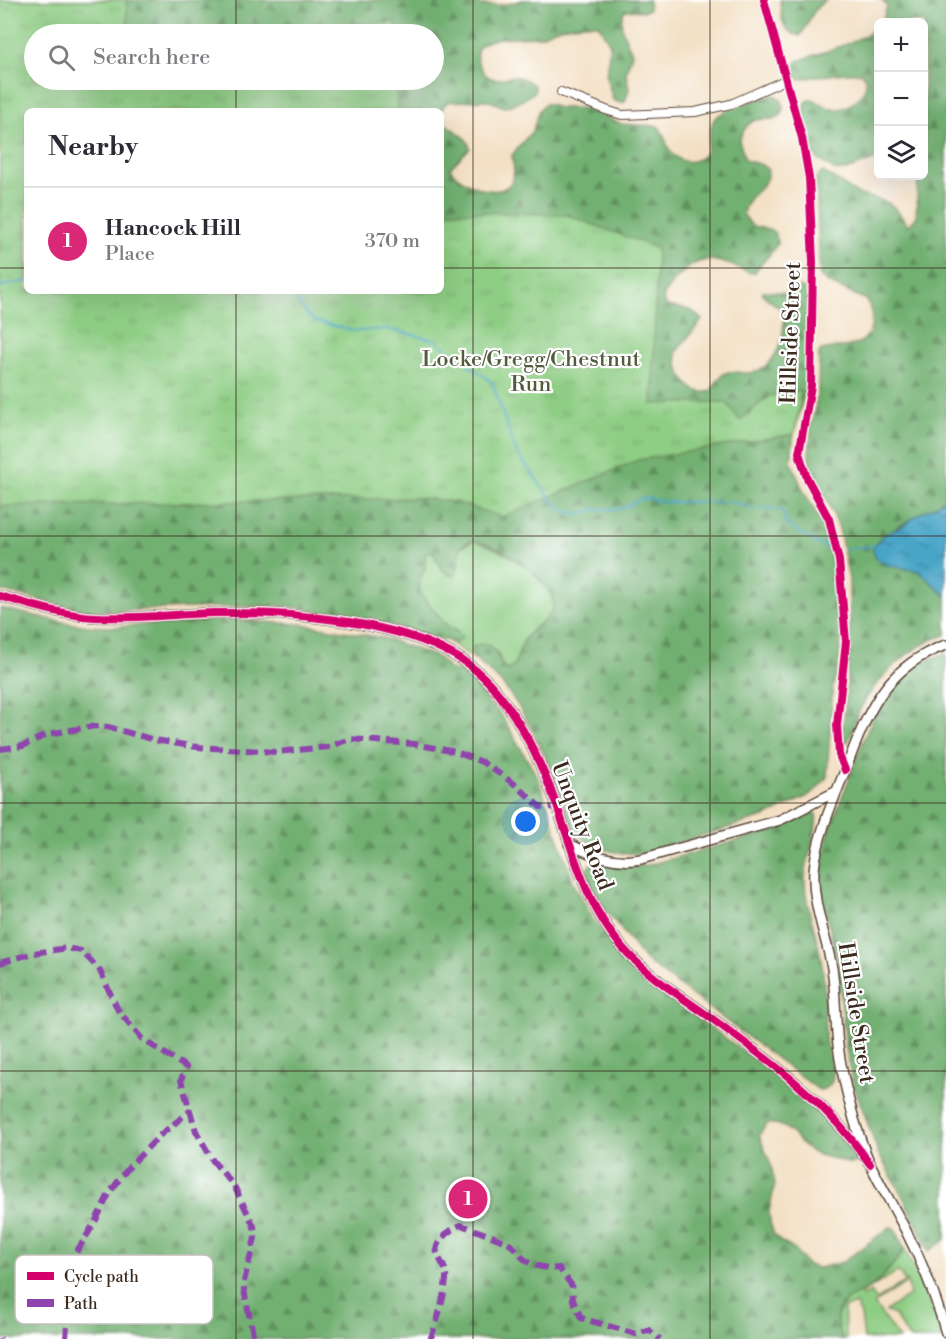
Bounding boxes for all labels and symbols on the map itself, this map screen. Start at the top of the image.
street label: Hillside Street [775,261,807,405]
park label: Locke/Gregg/Chestnut Run [422,346,641,398]
street label: Unquity Road [545,758,619,895]
your location [511,807,540,836]
street label: Hillside Street [832,940,881,1086]
pin: 1 [448,1176,488,1222]
legend [15,1255,213,1324]
text: Cycle path [64,1267,139,1287]
text: Path [64,1294,98,1314]

